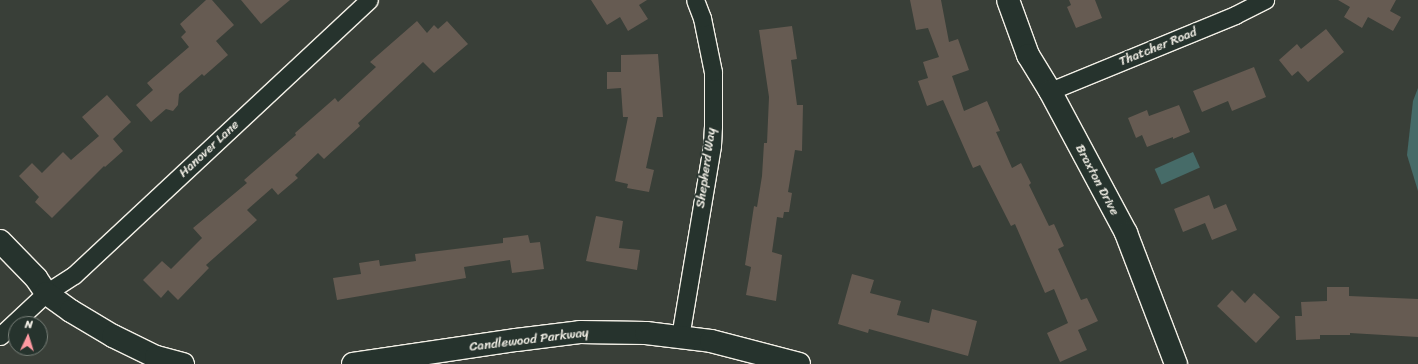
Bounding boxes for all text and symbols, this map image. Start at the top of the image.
street label: Thatcher Road [1117,24,1199,70]
street label: Hanover Lane [176,117,242,181]
street label: Shepherd Way [693,127,719,209]
street label: Braxton Drive [1072,142,1122,218]
text: N [24,315,33,334]
north arrow [8,316,48,356]
street label: Candlewood Parkway [468,325,590,355]

